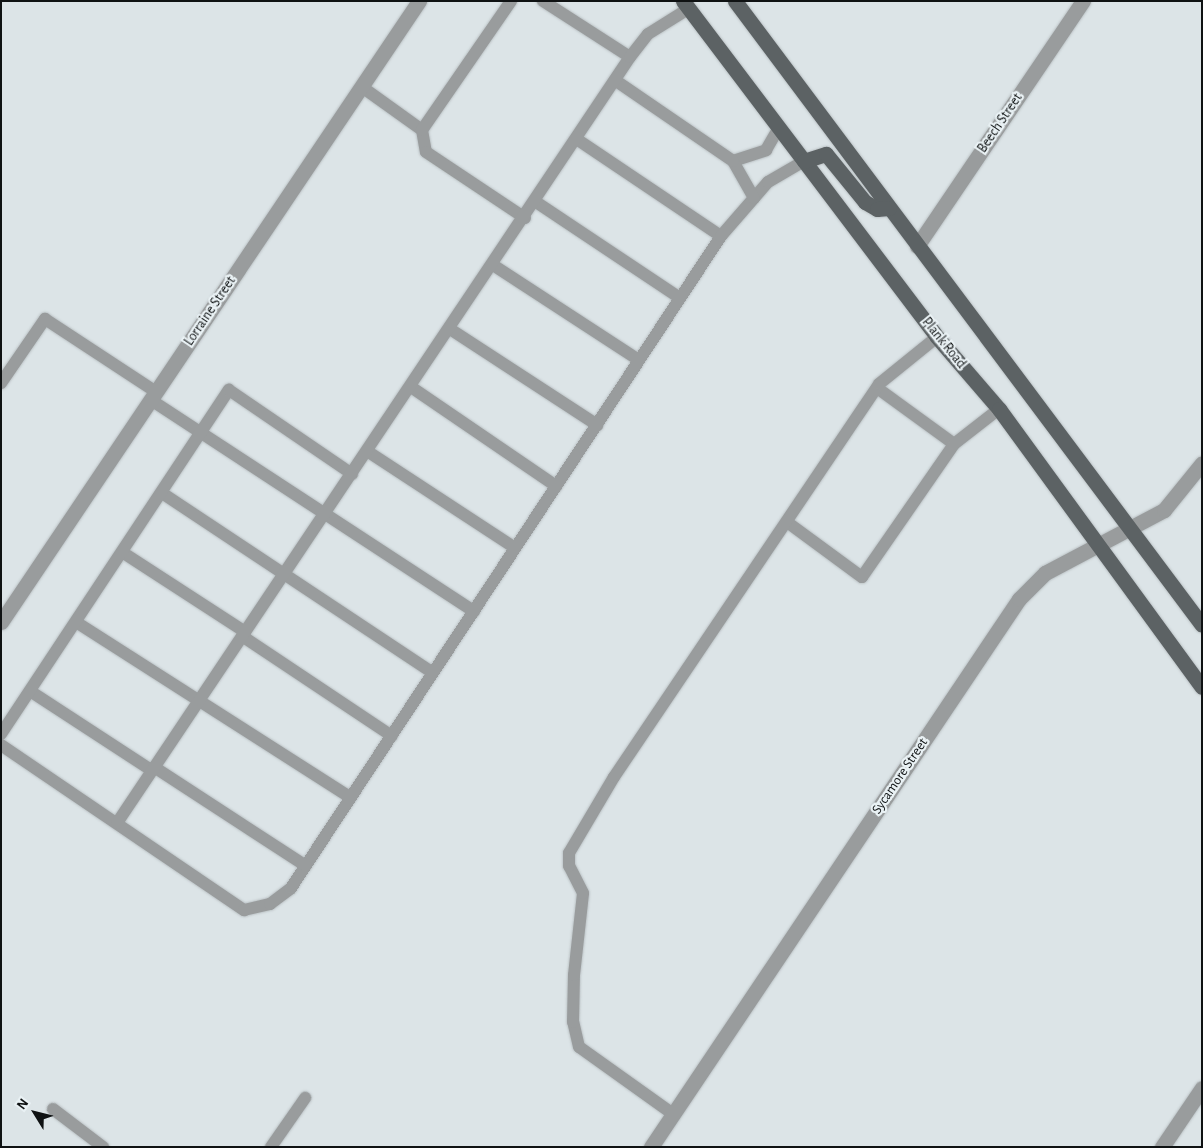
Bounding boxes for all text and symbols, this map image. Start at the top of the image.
street label: Beech Street [974,90,1026,156]
street label: Lorraine Street [181,273,239,349]
street label: Plank Road [918,314,970,372]
street label: Sycamore Street [868,735,932,817]
north arrow [10,1088,60,1138]
text: N [14,1096,31,1112]

